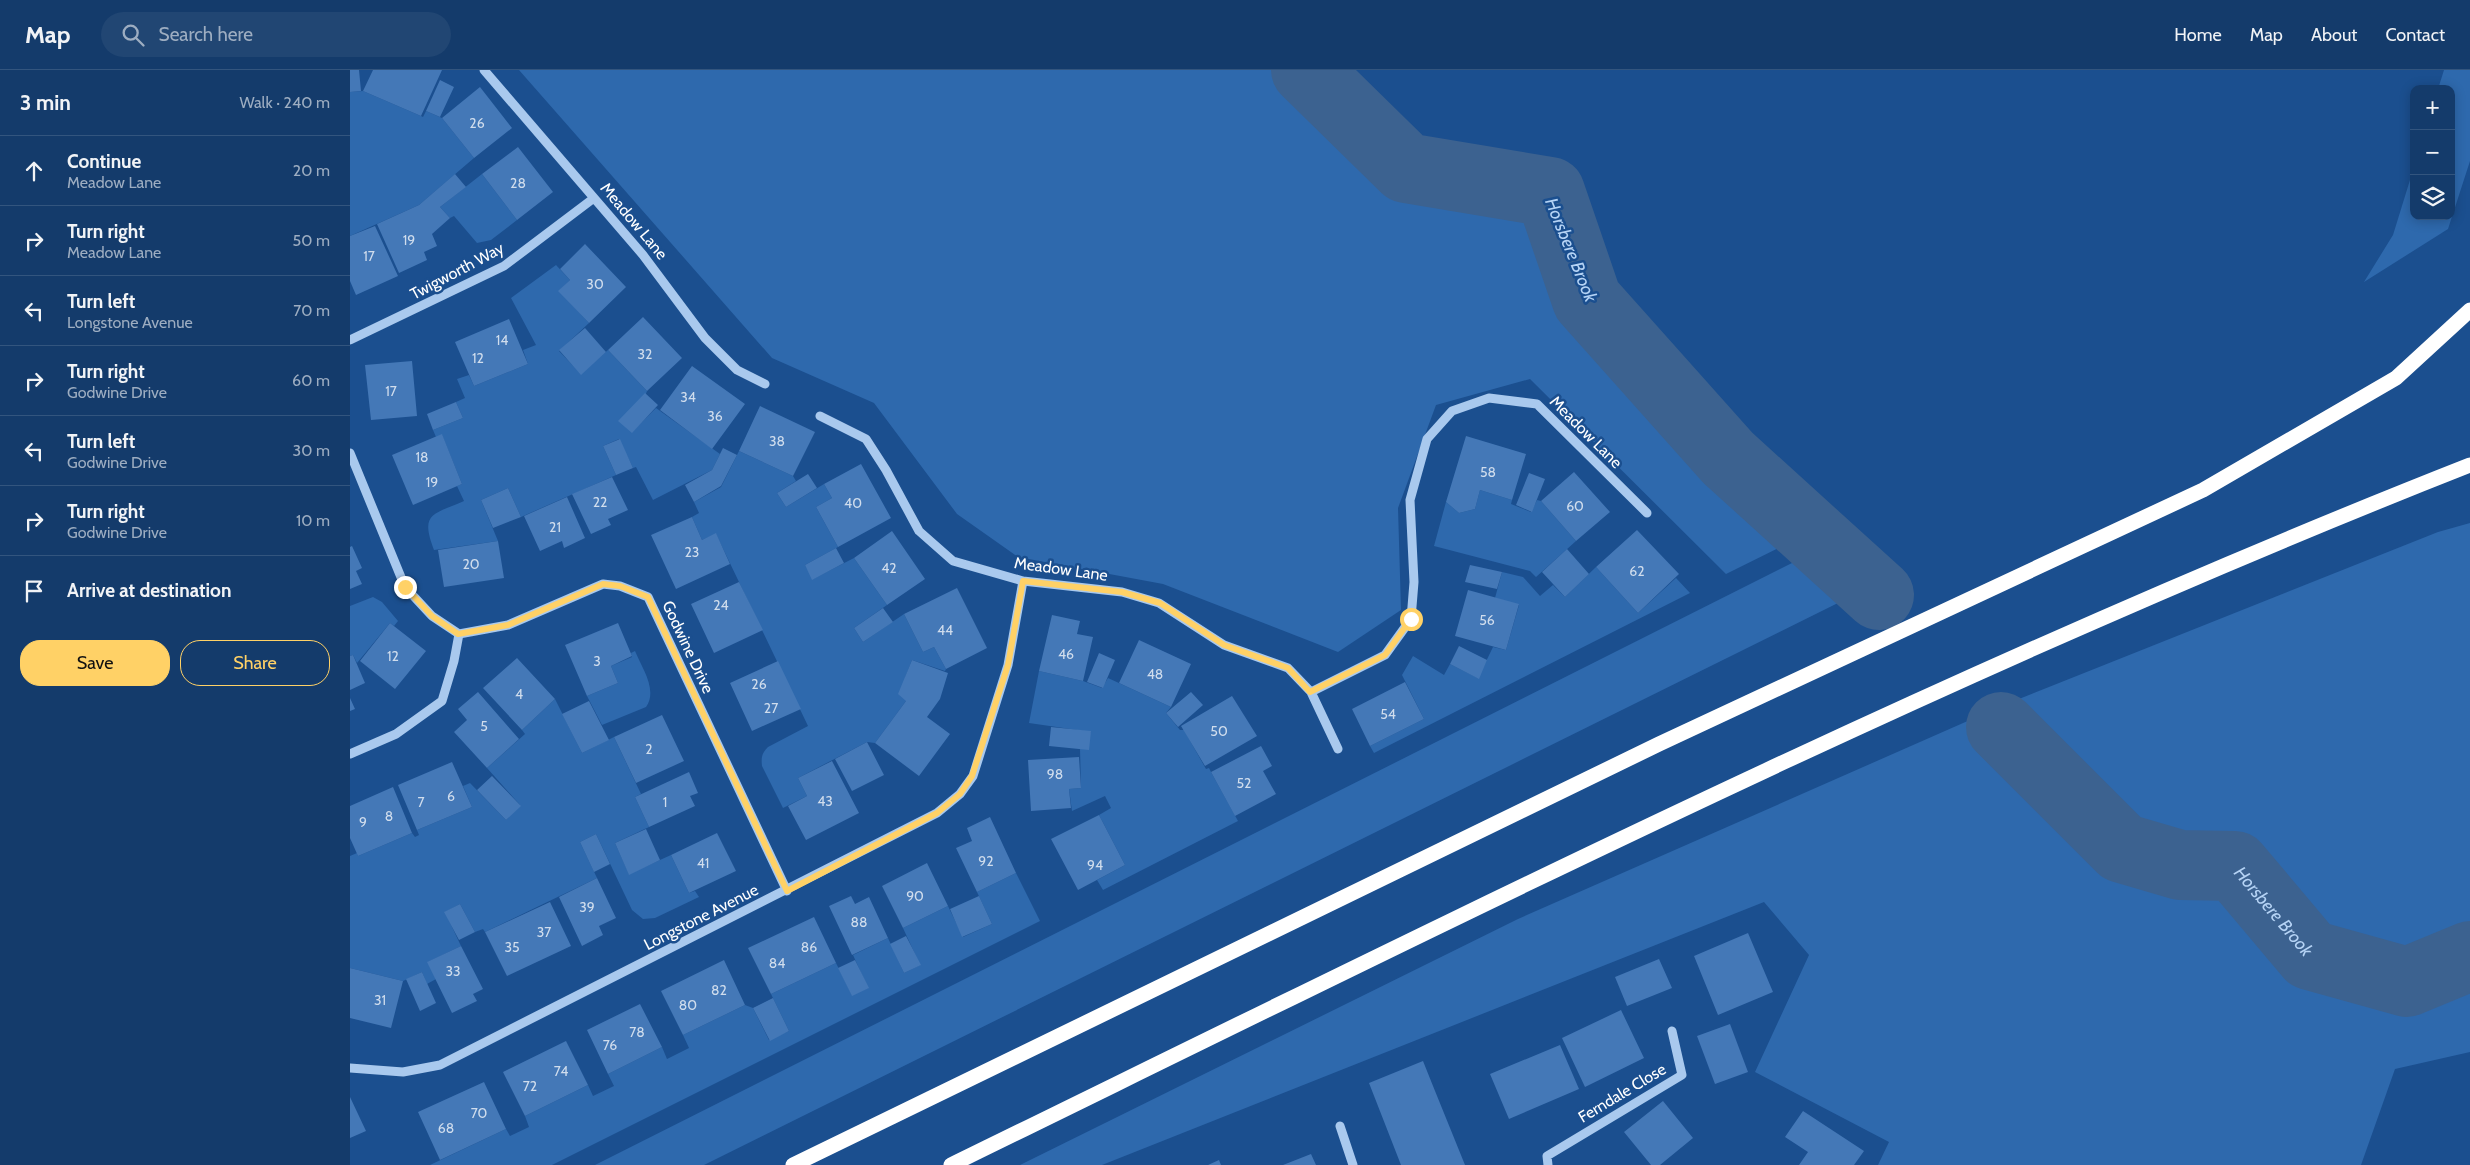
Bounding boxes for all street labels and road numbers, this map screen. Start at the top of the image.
street label: Meadow Lane [596,179,672,263]
street label: Twigworth Way [407,238,507,304]
street label: Meadow Lane [1546,392,1626,472]
street label: Meadow Lane [1013,553,1109,585]
street label: Godwine Drive [658,598,718,696]
street label: Longstone Avenue [641,880,761,954]
street label: Ferndale Close [1575,1059,1669,1127]

